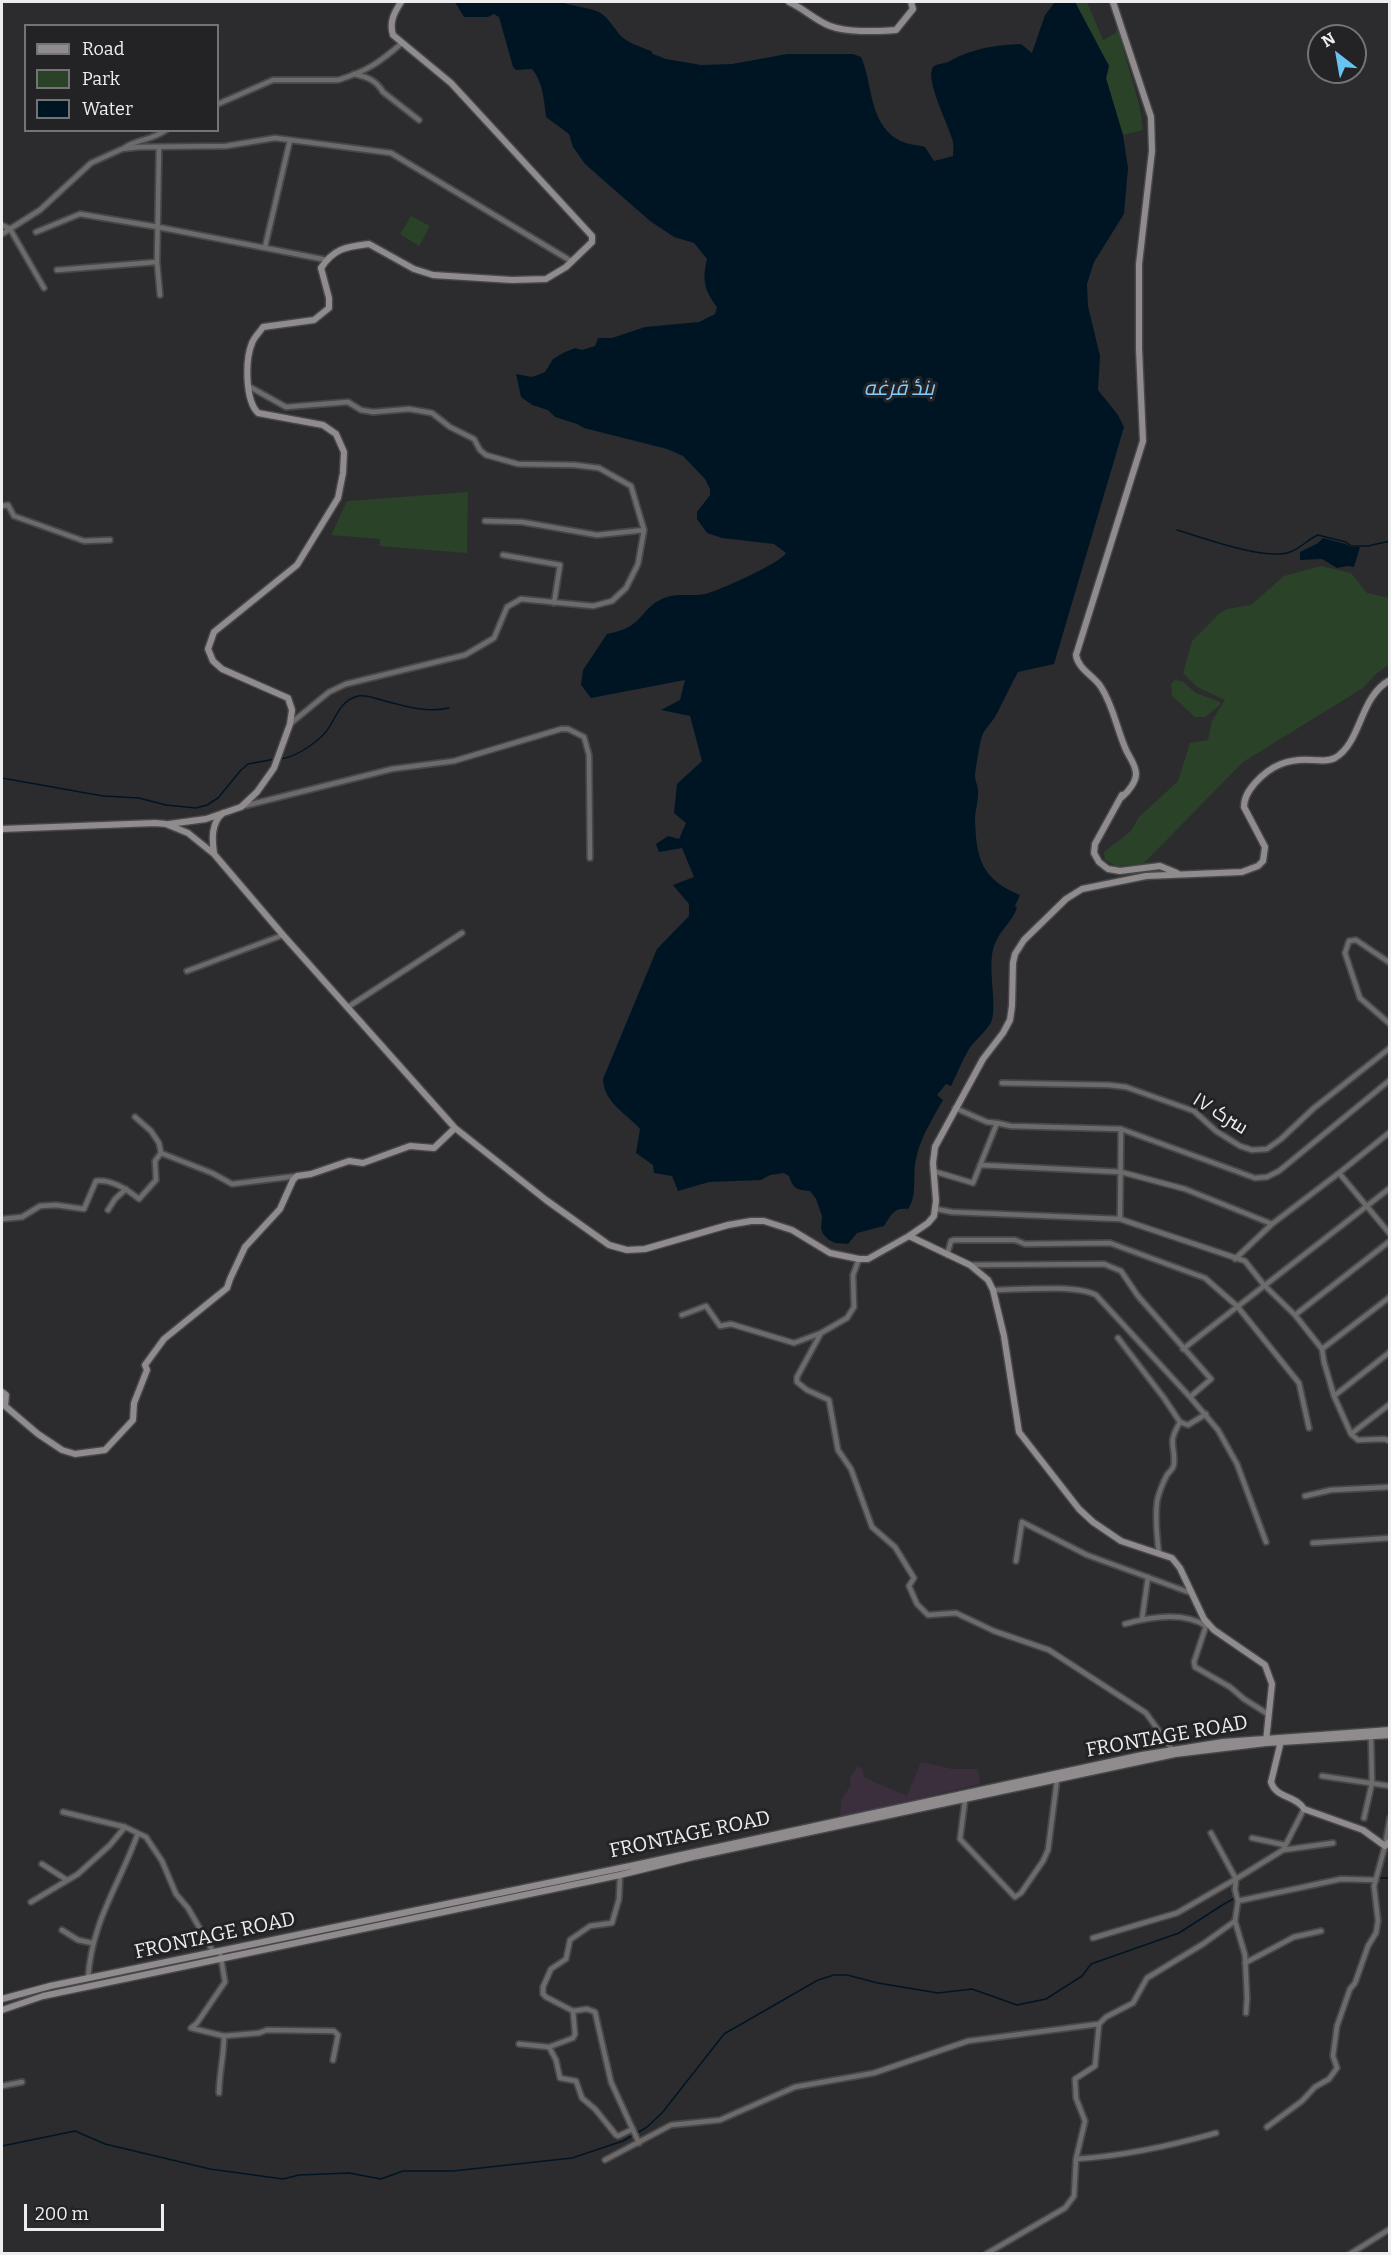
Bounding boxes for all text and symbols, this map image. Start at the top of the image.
legend [24,24,219,132]
north arrow [1307,24,1367,84]
text: N [1318,29,1339,51]
text: Road [82,38,124,60]
text: Park [82,68,120,90]
text: Water [82,98,133,120]
water label: بندٔ قرغه [864,376,934,402]
street label: سرک ۱۷ [1188,1088,1252,1140]
street label: FRONTAGE ROAD [1084,1711,1250,1763]
street label: FRONTAGE ROAD [607,1806,773,1864]
street label: FRONTAGE ROAD [132,1907,298,1965]
scale bar [27,2192,166,2230]
text: 200 m [35,2203,89,2225]

